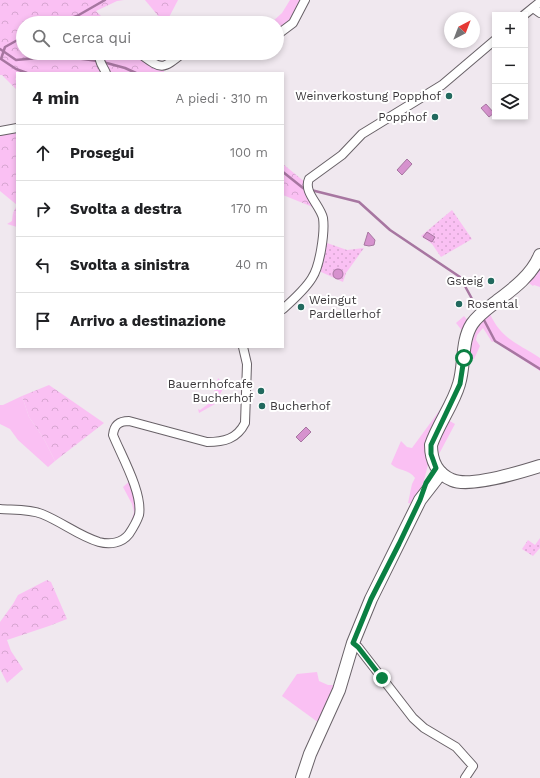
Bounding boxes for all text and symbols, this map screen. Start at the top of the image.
north arrow [444,12,480,48]
map controls [492,12,528,120]
button: + [492,12,528,48]
search box [16,16,284,60]
icon: search [30,27,52,49]
text: Cerca qui [62,29,131,47]
button: − [492,48,528,84]
button: layers [492,84,528,120]
text: 4 min [32,88,79,108]
place label: Weinverkostung Popphof [295,89,441,103]
text: A piedi · 310 m [175,91,268,106]
marker: Weinverkostung Popphof [444,91,454,101]
place label: Popphof [378,110,427,124]
marker: Popphof [430,112,440,122]
icon: ahead [32,142,54,164]
text: Prosegui [70,144,134,162]
text: 100 m [230,145,268,160]
icon: right [32,198,54,220]
text: Svolta a destra [70,200,182,218]
text: 170 m [231,201,268,216]
icon: left [32,254,54,276]
text: Svolta a sinistra [70,256,190,274]
text: 40 m [235,257,268,272]
place label: Gsteig [446,274,484,288]
marker: Gsteig [486,276,496,286]
place label: Weingut Pardellerhof [309,293,381,321]
place label: Rosental [467,297,518,311]
marker: Rosental [454,299,464,309]
marker: Weingut Pardellerhof [296,302,306,312]
icon: arrive [32,310,54,332]
text: Arrivo a destinazione [70,312,226,330]
route start [455,349,473,367]
place label: Bauernhofcafe Bucherhof [168,377,253,405]
marker: Bauernhofcafe Bucherhof [256,386,266,396]
place label: Bucherhof [270,399,331,413]
marker: Bucherhof [257,401,267,411]
route end [373,669,391,687]

